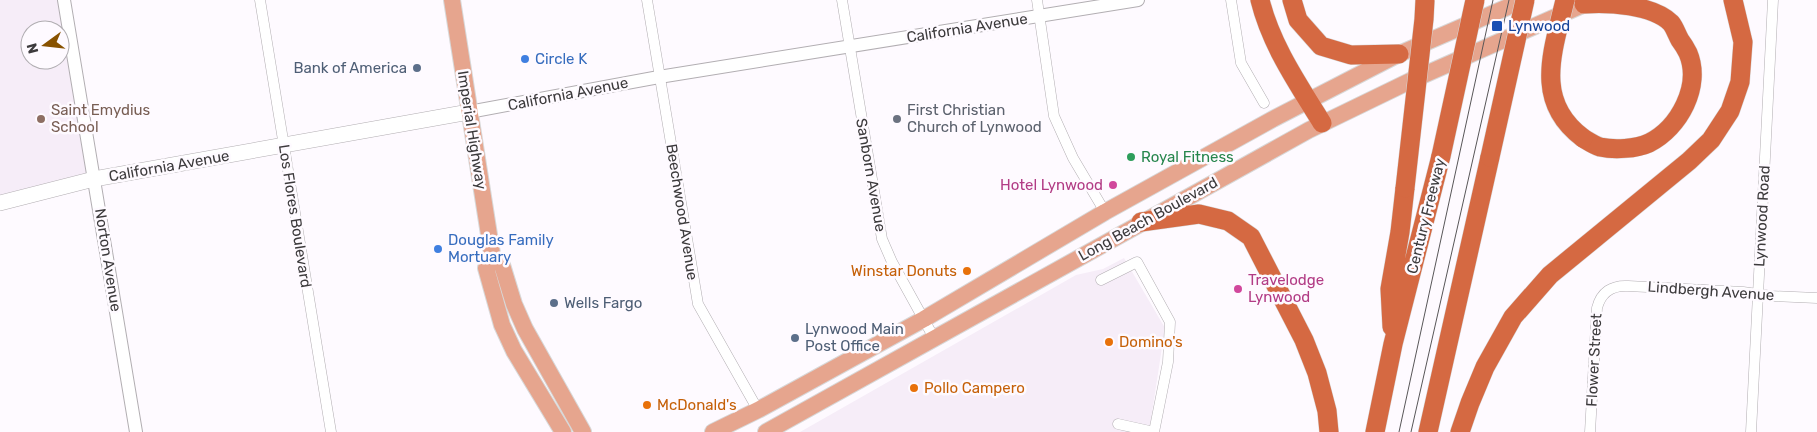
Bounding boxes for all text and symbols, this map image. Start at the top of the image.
street label: California Avenue [905,10,1029,46]
place label: Lynwood [1508,17,1570,35]
marker: Lynwood [1490,19,1504,33]
north arrow [20,20,70,70]
text: N [23,41,42,55]
place label: Circle K [535,50,587,68]
marker: Circle K [519,53,531,65]
place label: Bank of America [293,59,407,77]
marker: Bank of America [411,62,423,74]
street label: Imperial Highway [454,69,490,191]
street label: California Avenue [506,73,630,115]
place label: Saint Emydius School [51,101,151,136]
place label: First Christian Church of Lynwood [907,101,1042,136]
marker: Saint Emydius School [35,113,47,125]
marker: First Christian Church of Lynwood [891,113,903,125]
street label: Sanborn Avenue [852,117,890,233]
street label: Beechwood Avenue [662,142,702,282]
street label: Los Flores Boulevard [275,143,315,289]
street label: California Avenue [107,147,231,185]
place label: Royal Fitness [1141,148,1234,166]
marker: Royal Fitness [1125,151,1137,163]
street label: Century Freeway [1403,156,1449,276]
street label: Lynwood Road [1750,165,1774,267]
street label: Long Beach Boulevard [1075,173,1221,265]
place label: Hotel Lynwood [1000,176,1103,194]
marker: Hotel Lynwood [1107,179,1119,191]
street label: Norton Avenue [91,207,125,313]
place label: Douglas Family Mortuary [448,231,554,266]
marker: Douglas Family Mortuary [432,243,444,255]
place label: Winstar Donuts [851,262,957,280]
marker: Winstar Donuts [961,265,973,277]
place label: Travelodge Lynwood [1248,271,1324,306]
street label: Lindbergh Avenue [1647,278,1775,304]
marker: Travelodge Lynwood [1232,283,1244,295]
place label: Wells Fargo [564,294,642,312]
marker: Wells Fargo [548,297,560,309]
street label: Flower Street [1583,313,1605,407]
place label: Lynwood Main Post Office [805,320,904,355]
marker: Lynwood Main Post Office [789,332,801,344]
place label: Domino's [1119,333,1183,351]
marker: Domino's [1103,336,1115,348]
place label: Pollo Campero [924,379,1025,397]
marker: Pollo Campero [908,382,920,394]
place label: McDonald's [657,396,737,414]
marker: McDonald's [641,399,653,411]

